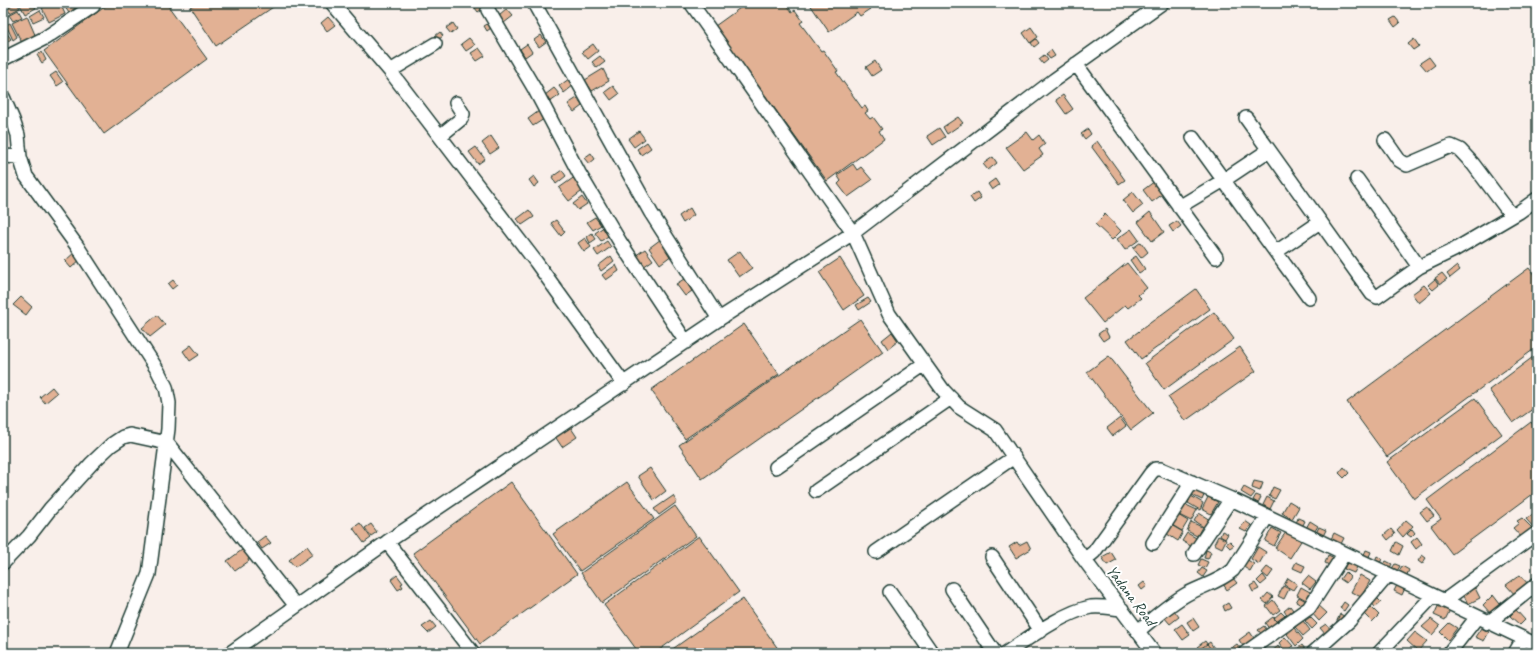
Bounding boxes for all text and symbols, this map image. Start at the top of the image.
street label: Yadana Road [1102,561,1162,632]

